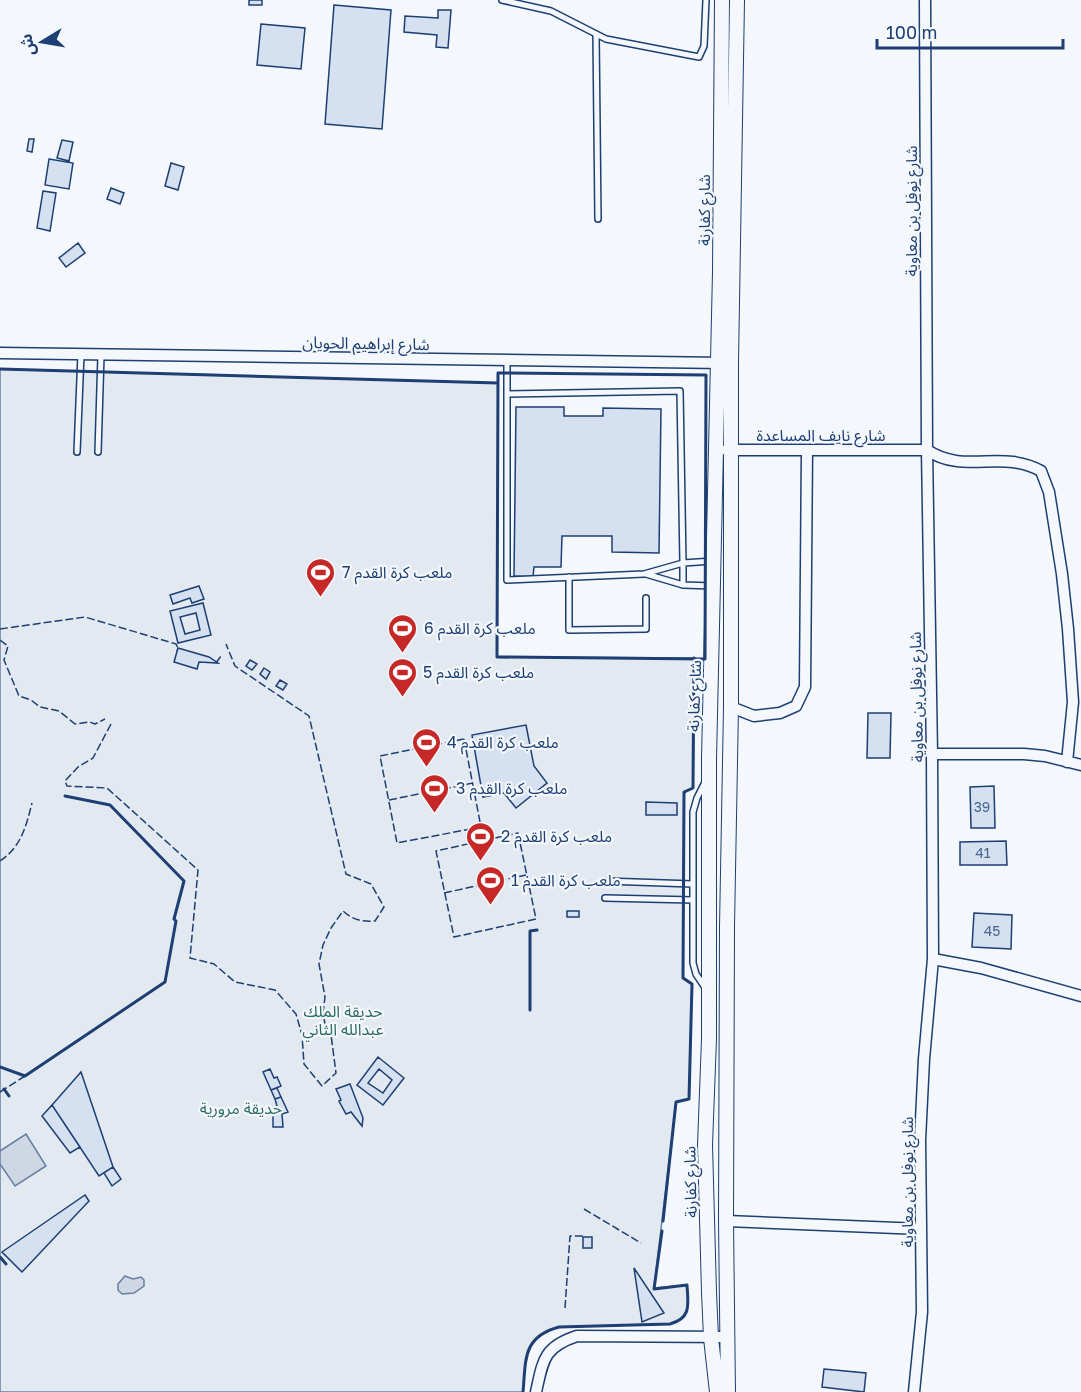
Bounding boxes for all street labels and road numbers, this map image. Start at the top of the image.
street label: شارع نوفل بن معاوية [901,146,924,276]
street label: شارع كفارنة [694,174,717,246]
street label: شارع إبراهيم الحويان [302,332,430,357]
street label: شارع نايف المساعدة [756,425,886,448]
street label: شارع نوفل بن معاوية [905,631,930,763]
street label: شارع كفارنة [683,660,708,732]
street label: شارع نوفل بن معاوية [897,1117,920,1247]
street label: شارع كفارنة [679,1146,704,1218]

